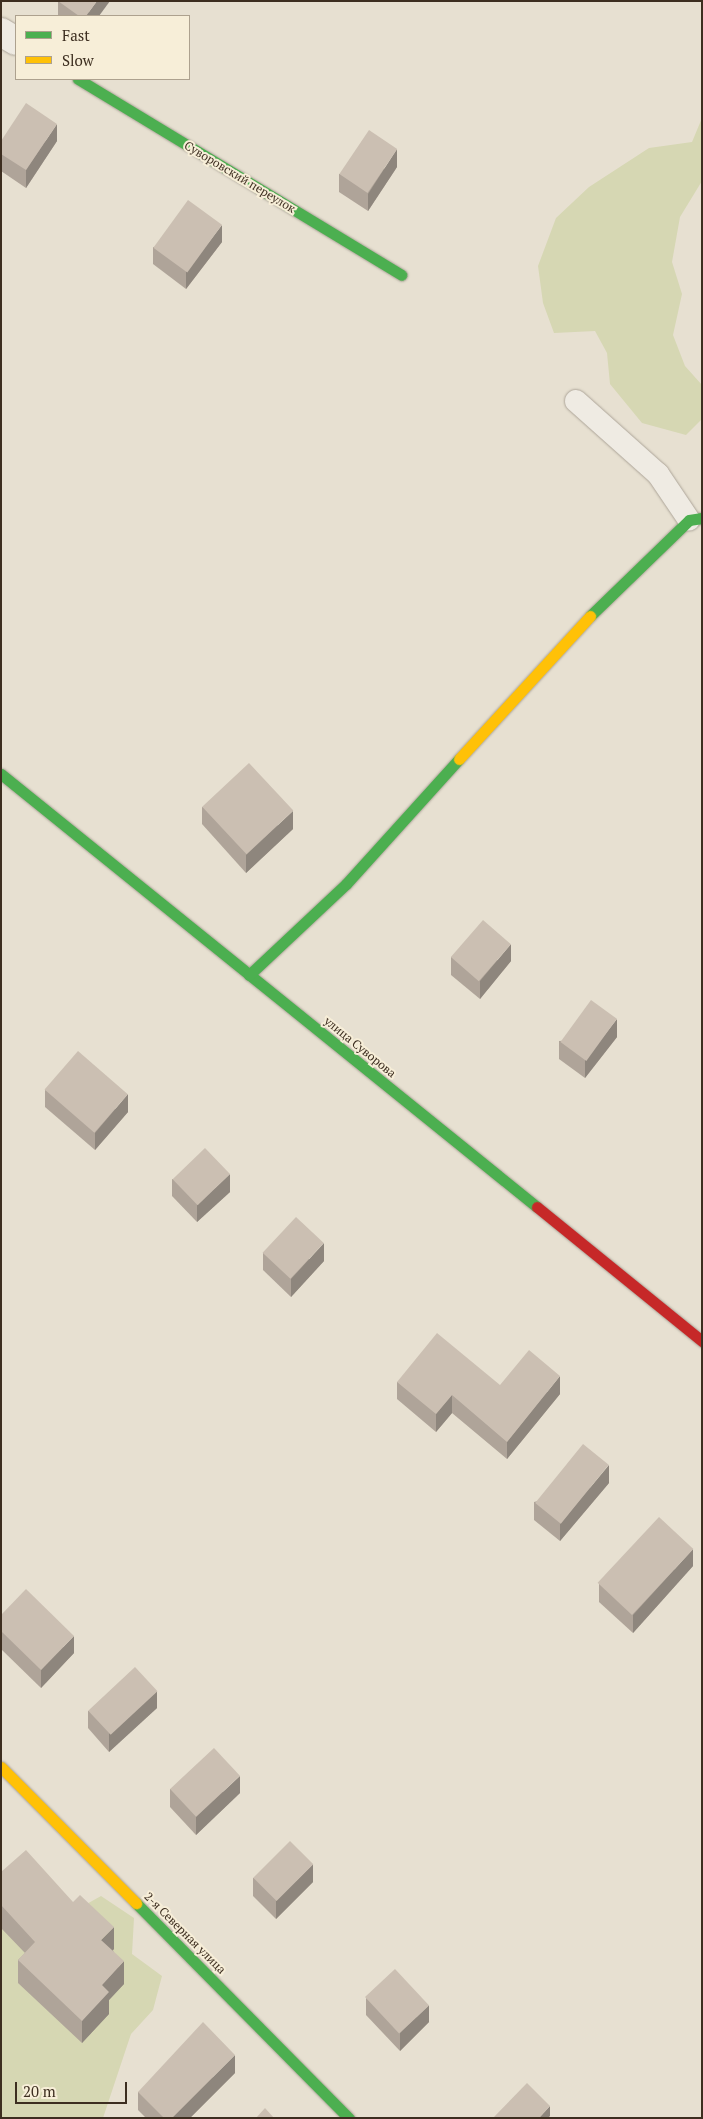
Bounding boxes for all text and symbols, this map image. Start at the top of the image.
legend [15,15,190,80]
text: Fast [62,25,90,45]
text: Slow [62,50,94,70]
street label: Суворовский переулок [182,138,298,216]
street label: улица Суворова [321,1014,399,1080]
street label: 2-я Северная улица [141,1889,229,1977]
scale bar [18,2072,130,2104]
text: 20 m [23,2081,56,2101]

